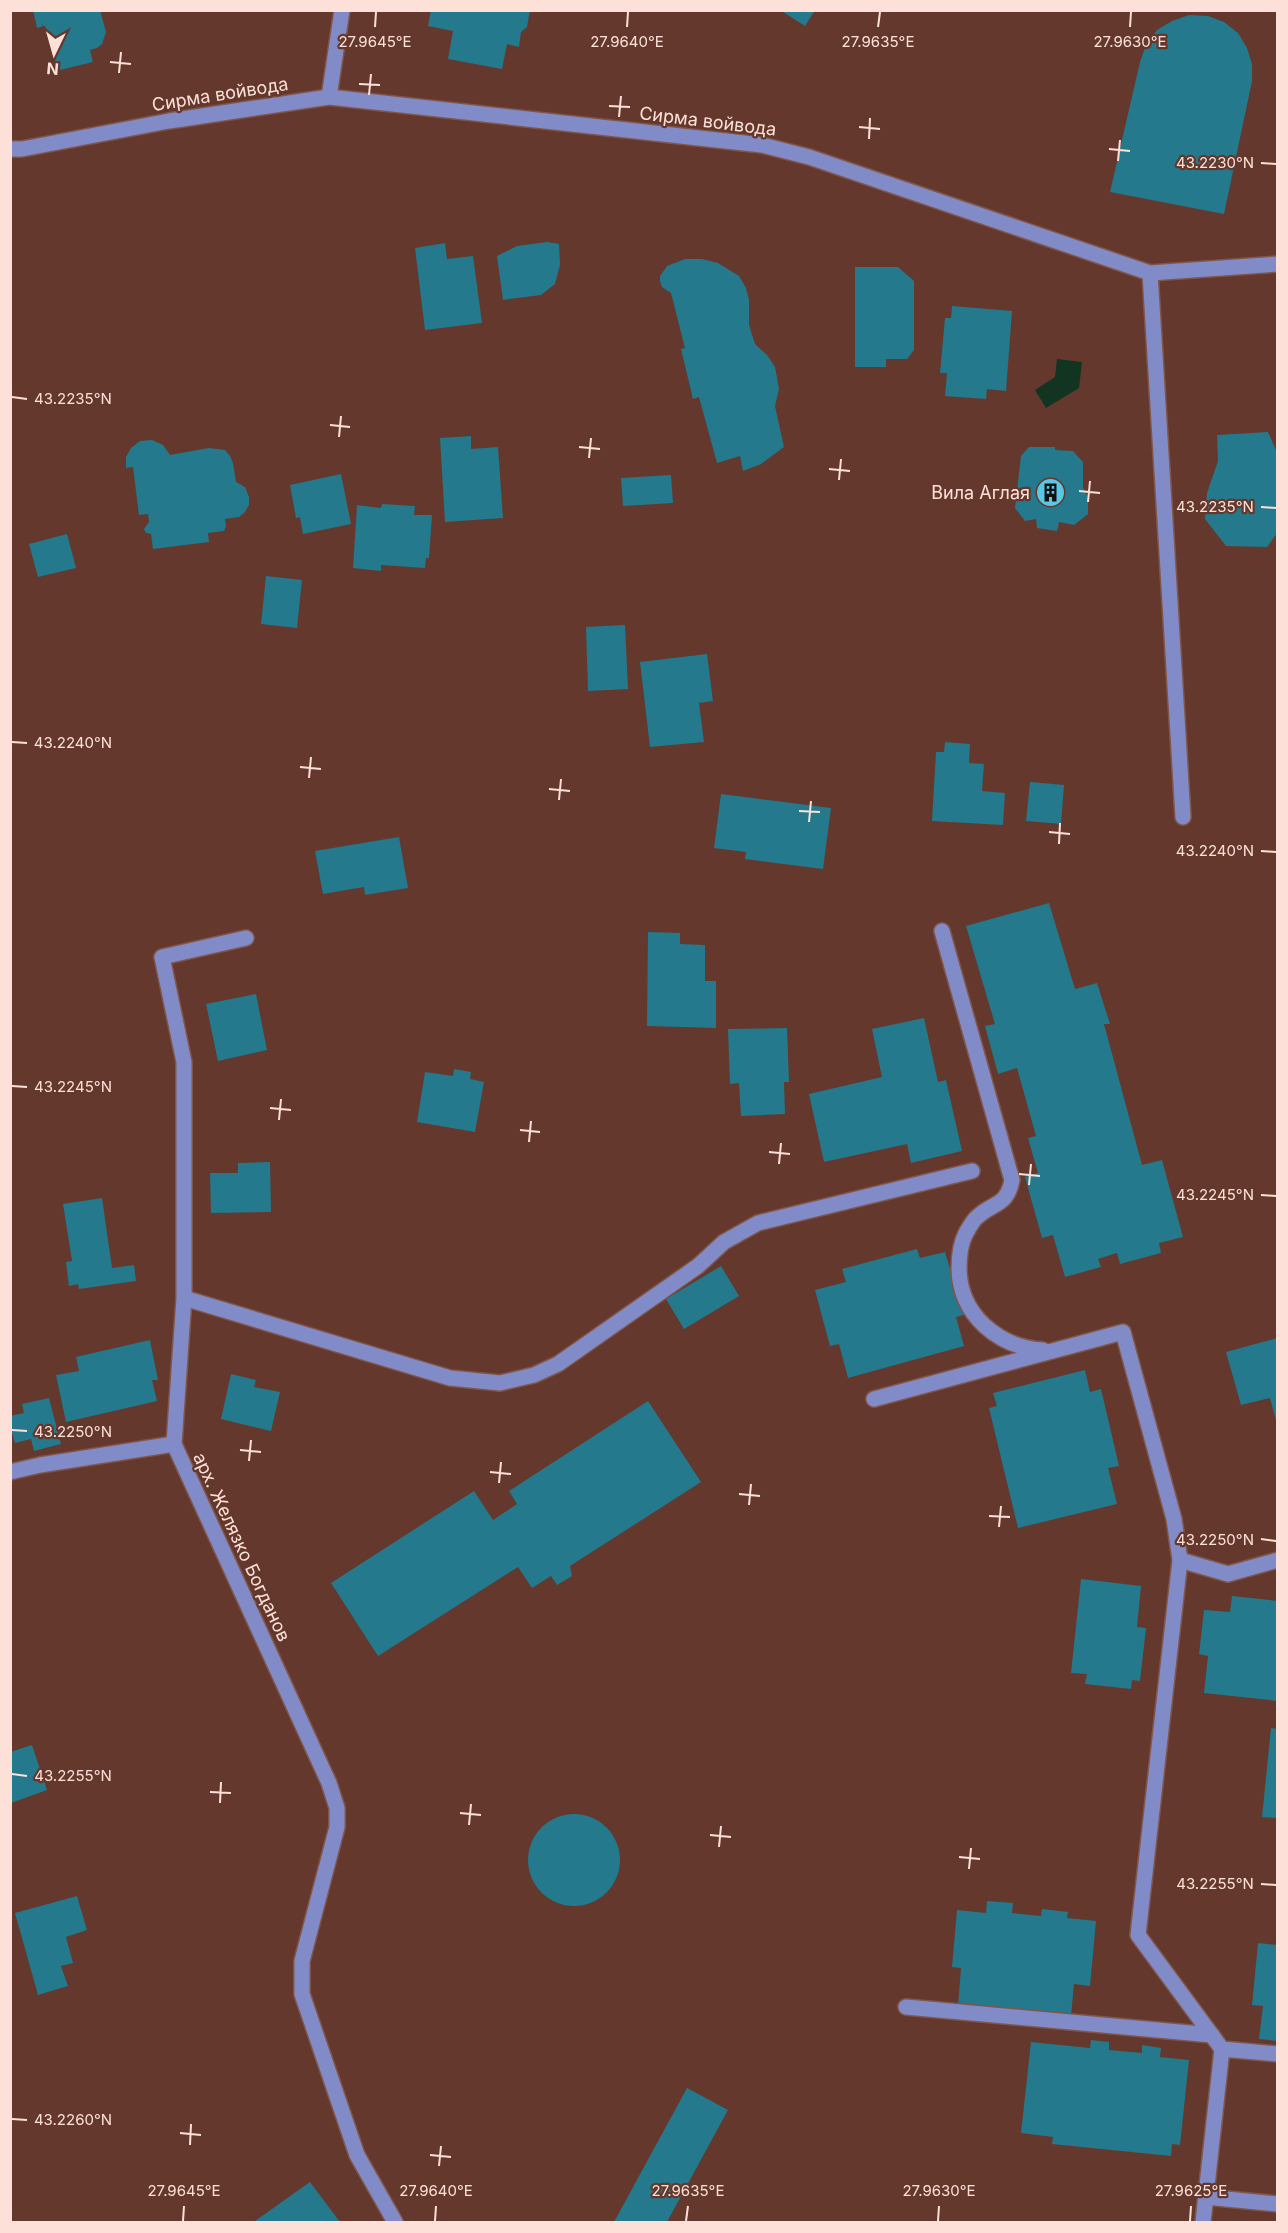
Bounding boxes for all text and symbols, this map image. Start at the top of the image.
north arrow [24,24,84,84]
text: 27.9645°E [338,32,412,51]
text: 27.9640°E [590,32,664,51]
text: 27.9635°E [842,32,914,51]
text: 27.9630°E [1093,32,1167,51]
text: N [46,58,60,79]
street label: Сирма войвода [150,73,290,115]
street label: Сирма войвода [638,102,778,140]
text: 43.2230°N [1176,153,1254,172]
text: 43.2235°N [34,389,112,408]
building icon: Вила Аглая [1035,476,1067,508]
place label: Вила Аглая [931,482,1030,503]
text: 43.2235°N [1176,497,1254,516]
text: 43.2240°N [34,733,112,752]
text: 43.2240°N [1176,841,1254,860]
text: 43.2245°N [34,1077,112,1096]
text: 43.2245°N [1176,1185,1254,1204]
text: 43.2250°N [34,1422,112,1441]
street label: арх. Желязко Богданов [189,1449,295,1645]
text: 43.2250°N [1176,1530,1254,1549]
text: 43.2255°N [34,1766,112,1785]
text: 43.2255°N [1176,1874,1254,1893]
text: 43.2260°N [34,2110,112,2129]
text: 27.9645°E [147,2181,221,2200]
text: 27.9640°E [399,2181,473,2200]
text: 27.9635°E [652,2181,724,2200]
text: 27.9630°E [902,2181,976,2200]
text: 27.9625°E [1155,2181,1227,2200]

